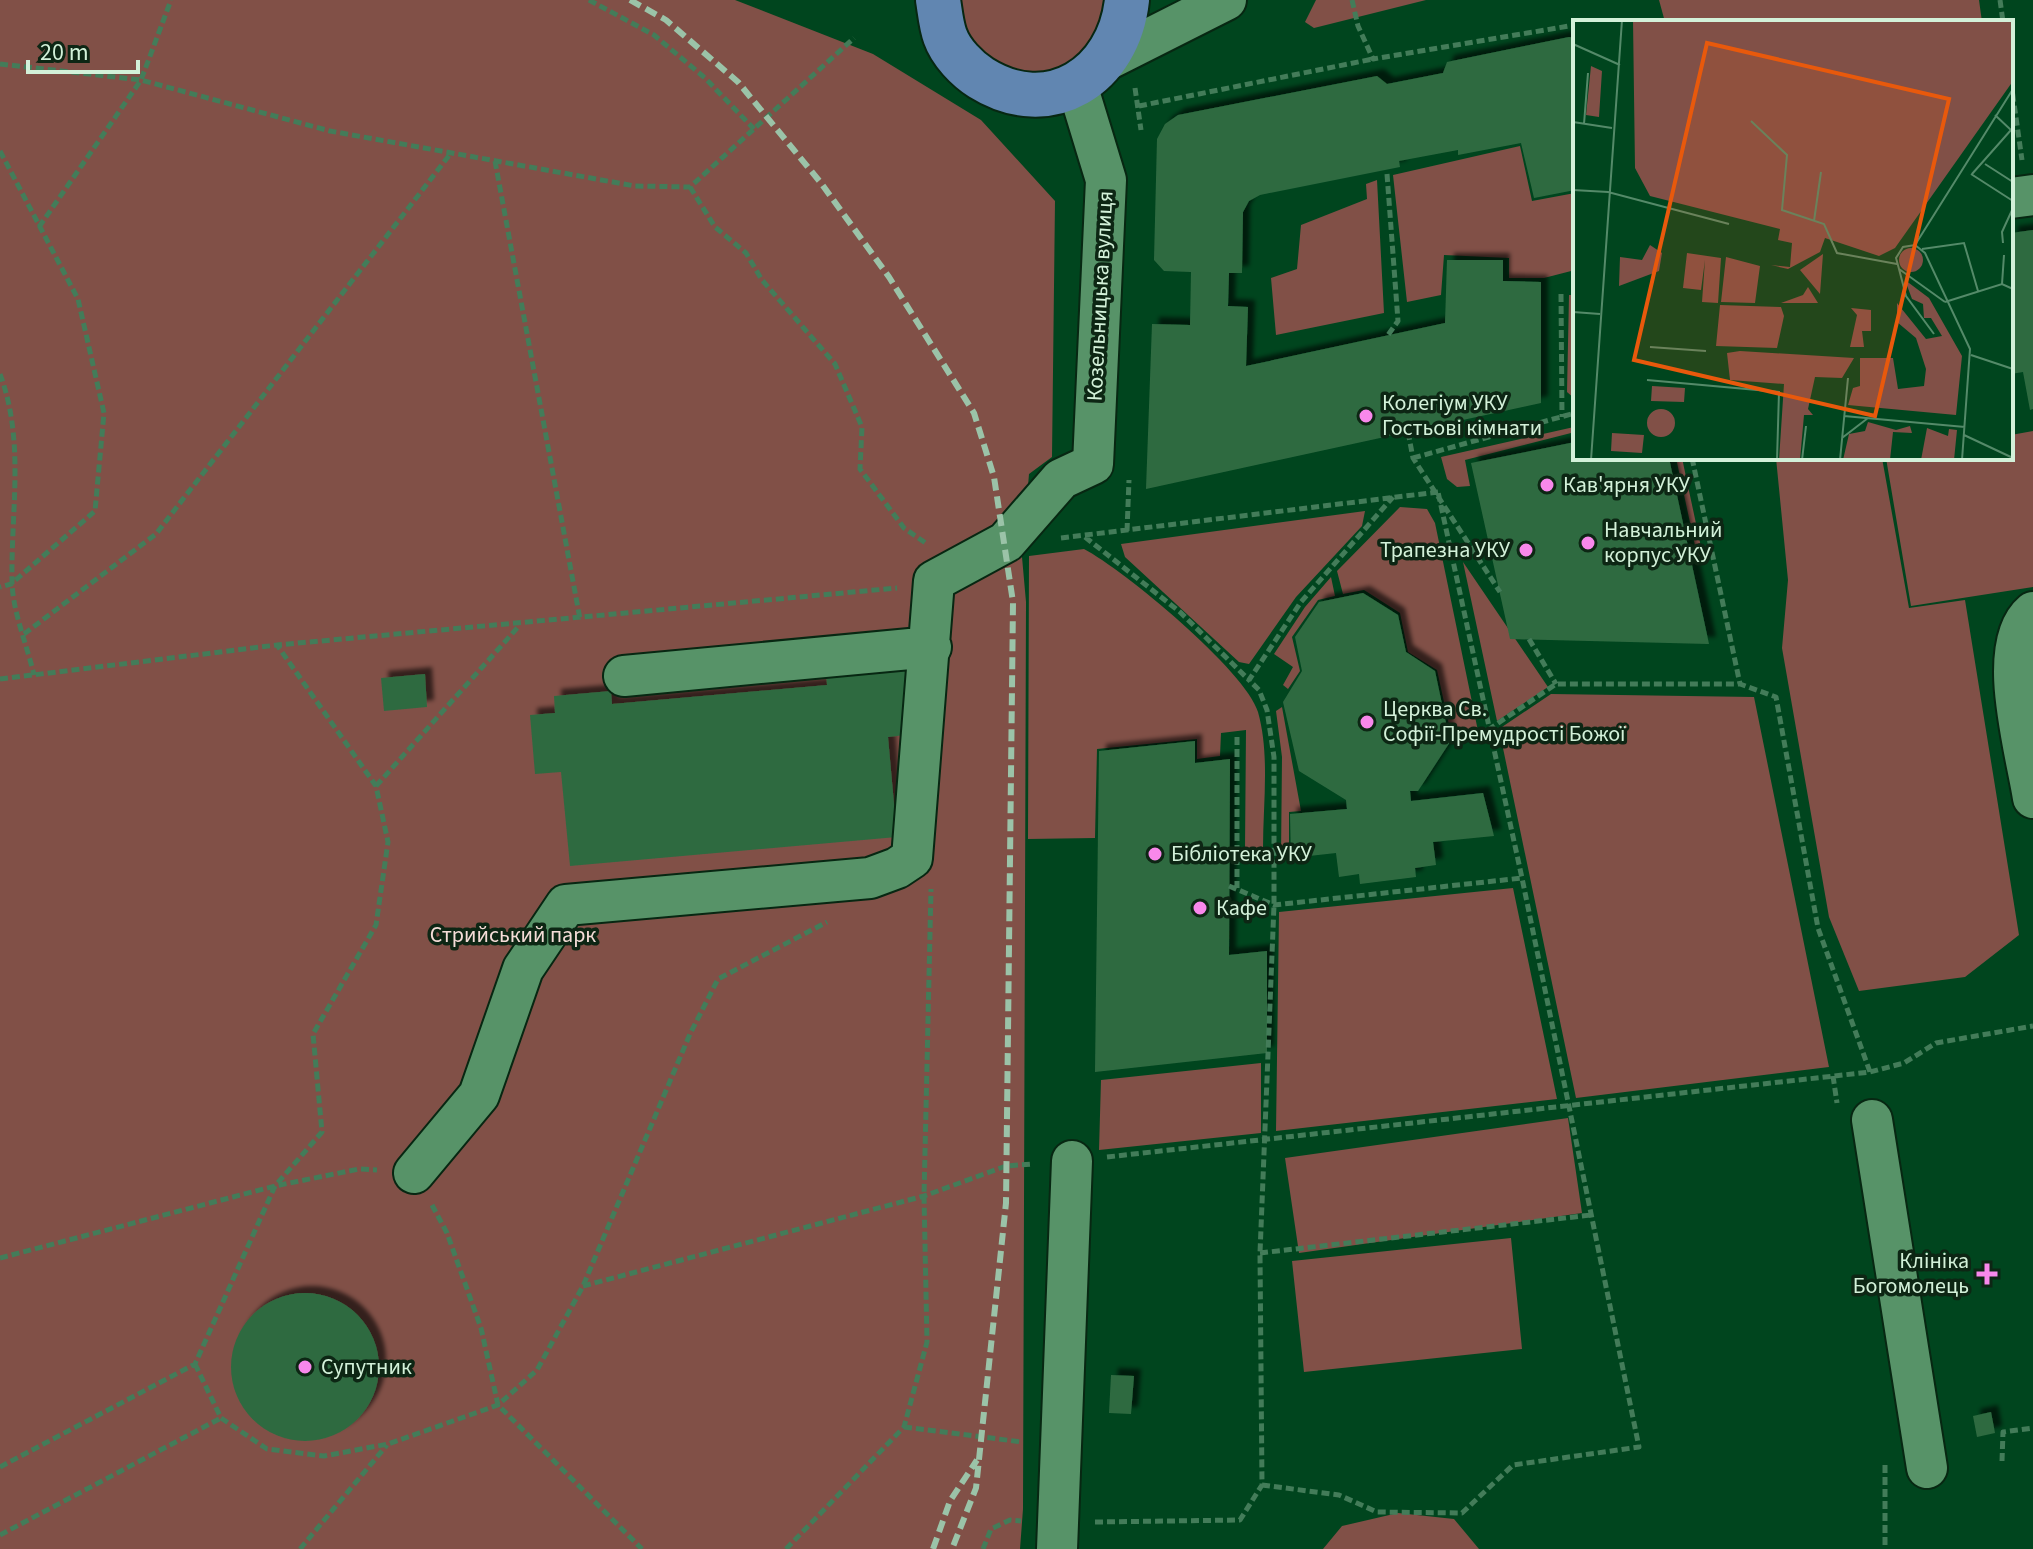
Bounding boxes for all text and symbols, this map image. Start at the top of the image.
inset map [1573,20,2013,460]
scale bar [28,24,138,74]
text: 20 m [40,35,89,70]
street label: Козельницька вулиця [1079,190,1121,402]
place label: Колегіум УКУ Гостьові кімнати [1382,387,1542,444]
marker: Колегіум УКУ Гостьові кімнати [1357,407,1375,425]
place label: Кав'ярня УКУ [1563,469,1690,501]
marker: Кав'ярня УКУ [1538,476,1556,494]
place label: Навчальний корпус УКУ [1604,514,1722,571]
place label: Трапезна УКУ [1380,534,1511,566]
marker: Навчальний корпус УКУ [1579,534,1597,552]
marker: Трапезна УКУ [1517,541,1535,559]
place label: Церква Св. Софії-Премудрості Божої [1383,693,1626,750]
marker: Церква Св. Софії-Премудрості Божої [1358,713,1376,731]
place label: Бібліотека УКУ [1171,838,1312,870]
marker: Бібліотека УКУ [1146,845,1164,863]
place label: Кафе [1216,892,1267,924]
marker: Кафе [1191,899,1209,917]
park label: Стрийський парк [430,919,596,951]
place label: Клініка Богомолець [1853,1245,1969,1302]
marker: Клініка Богомолець [1976,1263,1998,1285]
place label: Супутник [321,1351,412,1383]
marker: Супутник [296,1358,314,1376]

